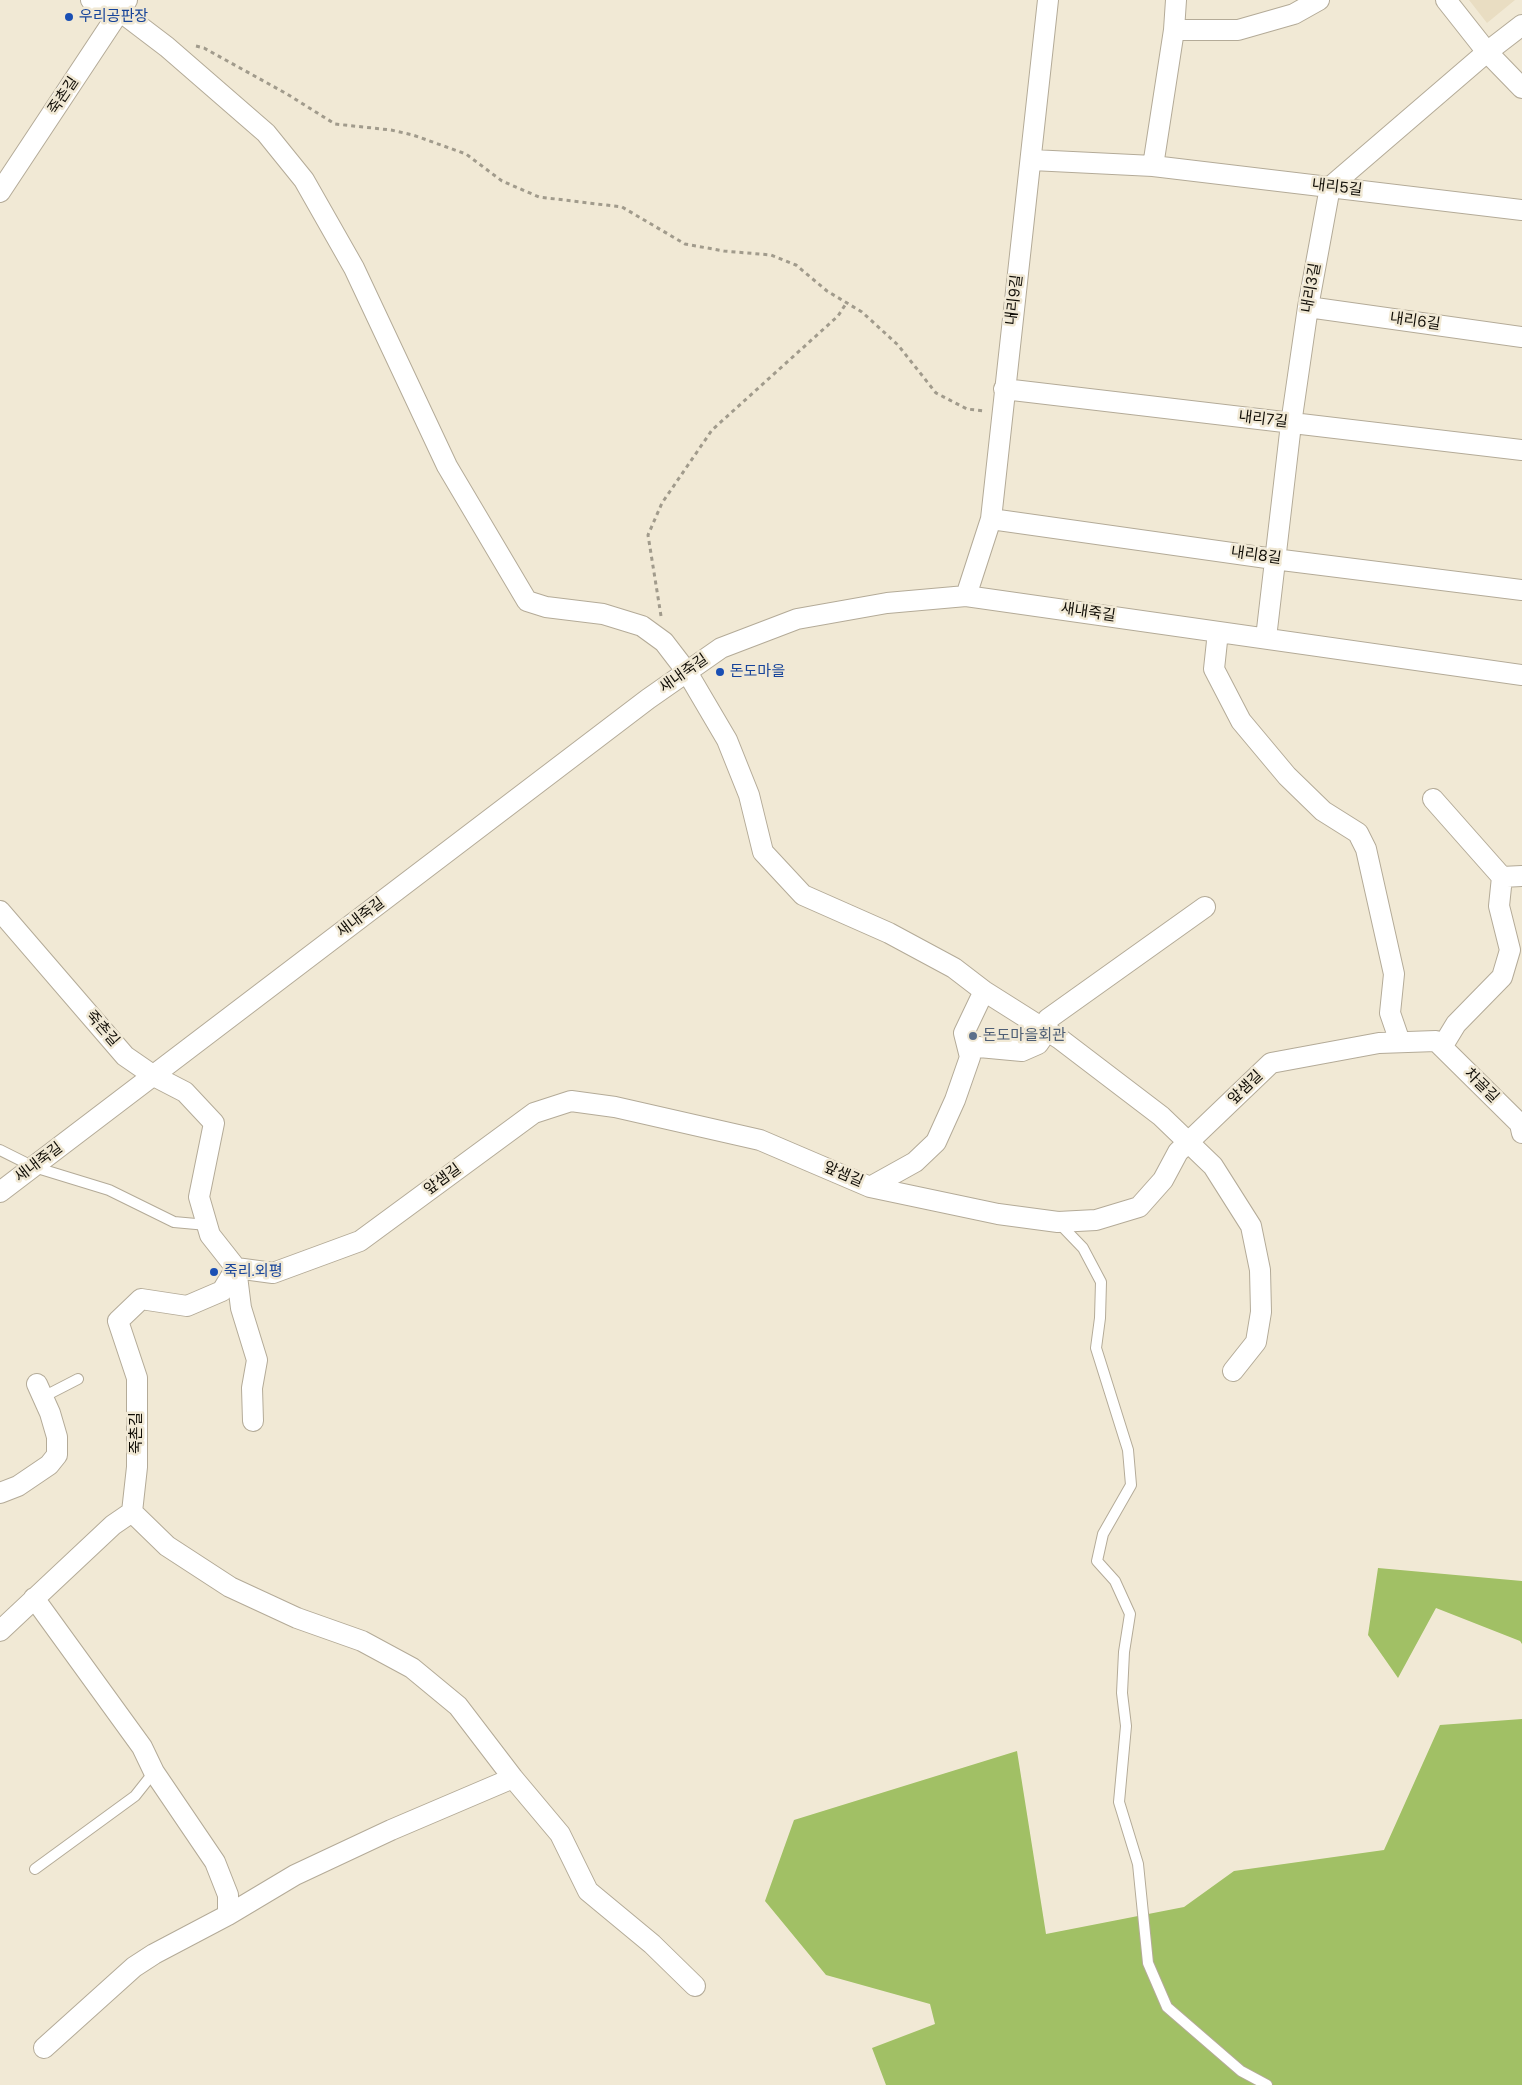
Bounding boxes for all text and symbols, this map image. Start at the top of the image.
place label: 우리공판장 [79,8,148,26]
marker: 우리공판장 [63,11,75,23]
street label: 죽촌길 [45,74,83,118]
street label: 내리5길 [1311,176,1363,200]
street label: 내리3길 [1299,262,1325,314]
street label: 내리9길 [1003,274,1027,326]
street label: 내리6길 [1389,310,1441,334]
street label: 내리7길 [1237,408,1289,432]
street label: 내리8길 [1230,544,1282,568]
street label: 새내죽길 [1059,600,1117,626]
street label: 새내죽길 [656,651,712,697]
place label: 돈도마을 [730,663,785,681]
marker: 돈도마을 [714,666,726,678]
street label: 새내죽길 [334,894,388,942]
street label: 죽촌길 [82,1007,122,1051]
place label: 돈도마을회관 [983,1027,1066,1045]
marker: 돈도마을회관 [967,1030,979,1042]
street label: 차골길 [1460,1065,1502,1107]
street label: 앞샘길 [1225,1067,1267,1109]
street label: 새내죽길 [12,1139,66,1187]
street label: 앞샘길 [820,1159,866,1191]
street label: 앞샘길 [421,1161,465,1199]
place label: 죽리.외평 [224,1263,282,1281]
marker: 죽리.외평 [208,1266,220,1278]
street label: 죽촌길 [128,1412,146,1454]

